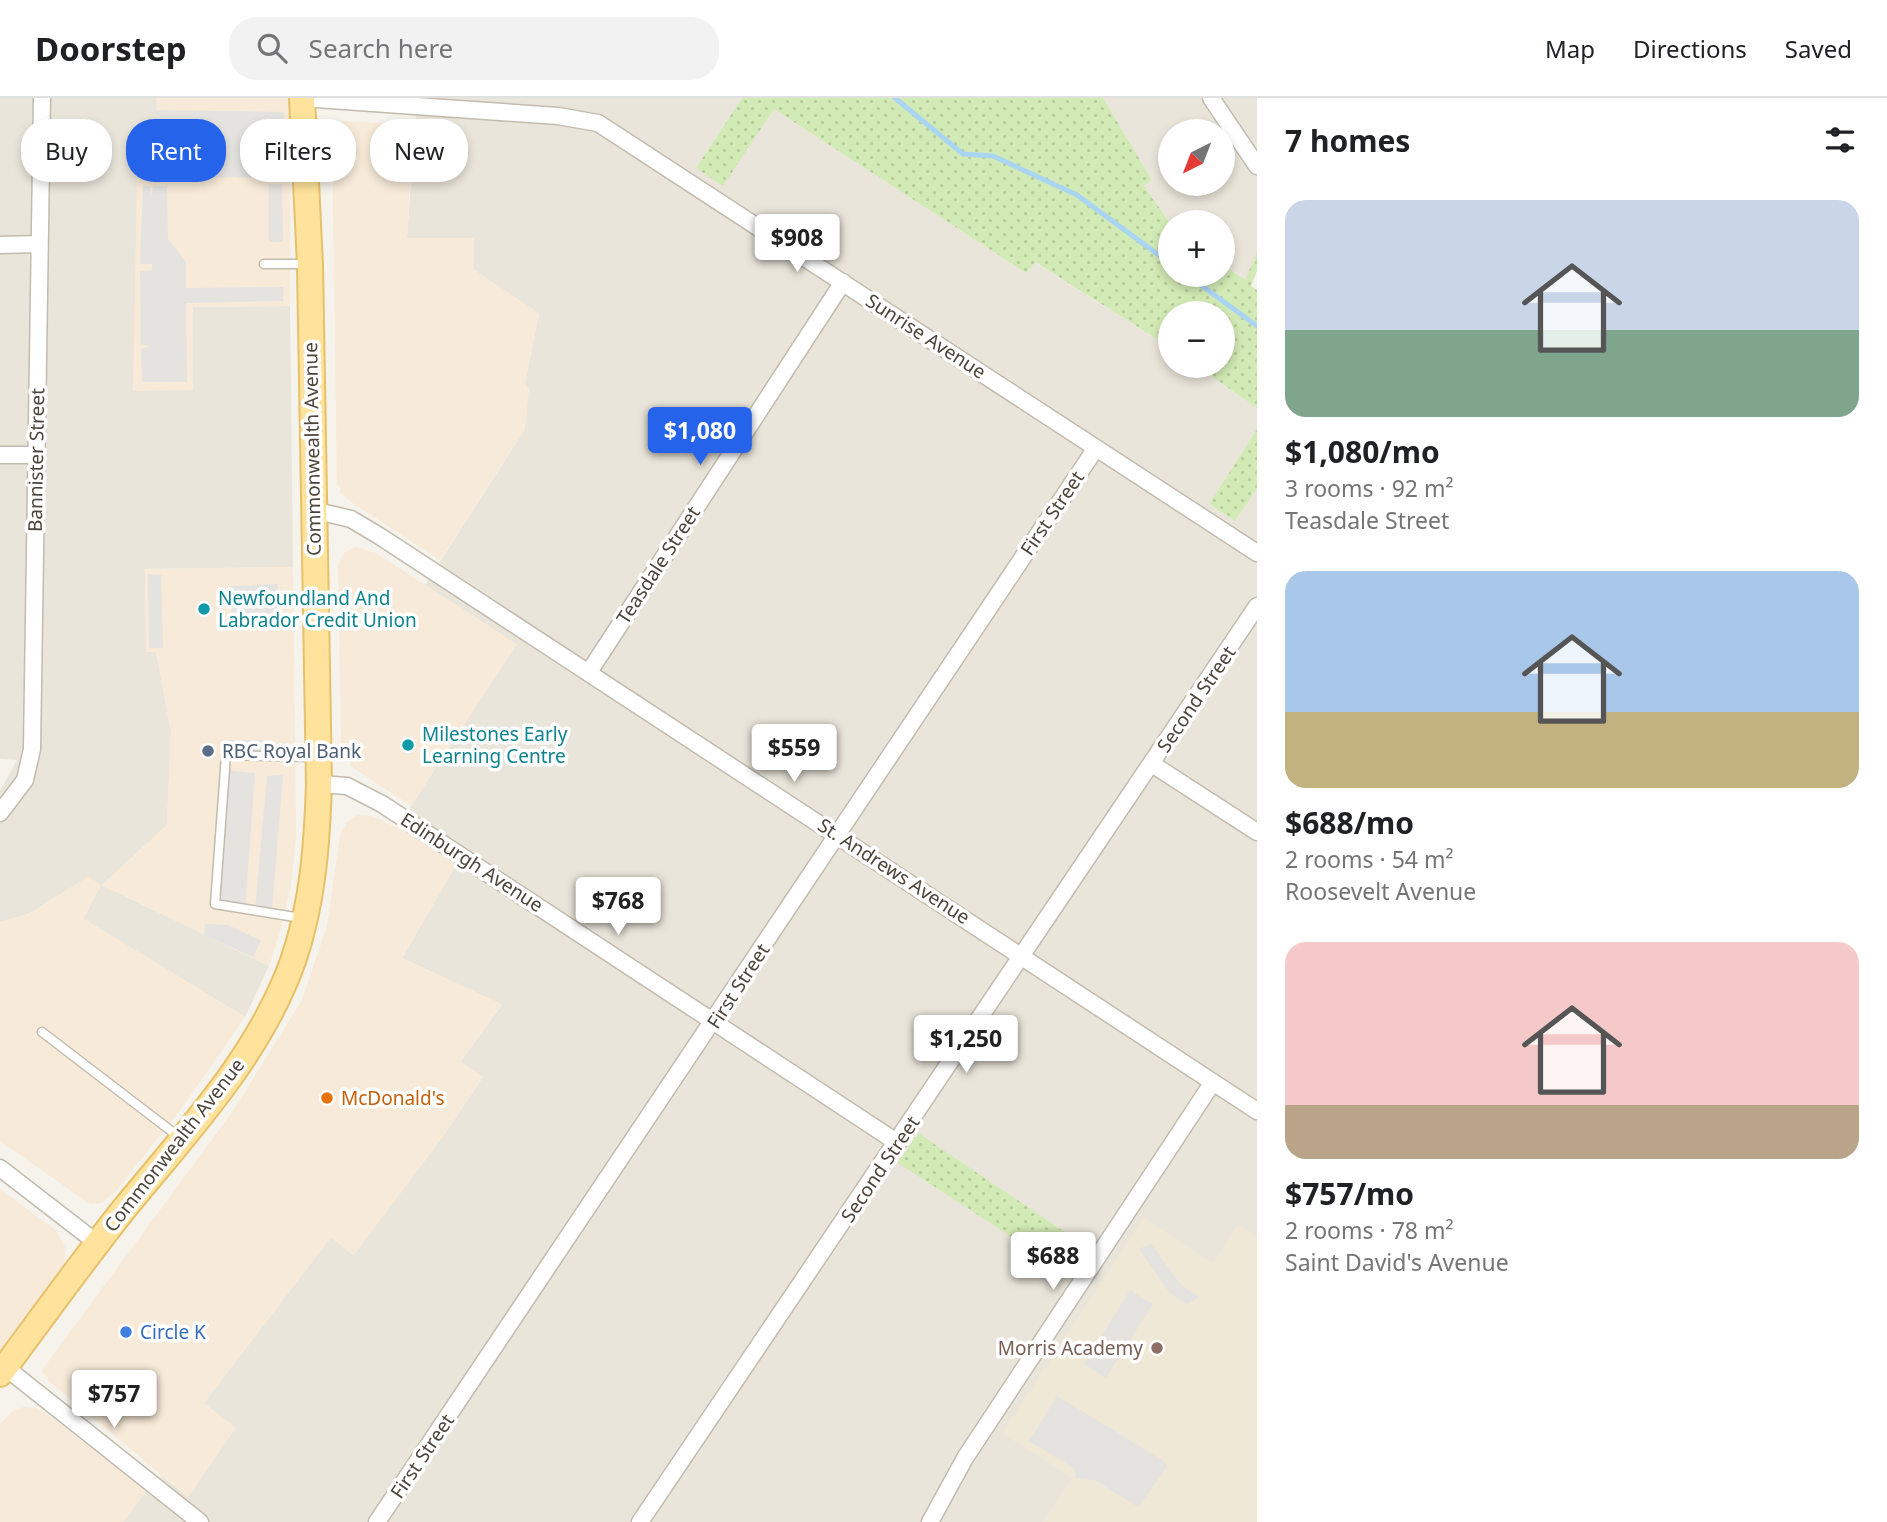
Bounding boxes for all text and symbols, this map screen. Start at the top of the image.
search box [229,17,719,80]
text: Doorstep [35,26,187,71]
icon: search [253,29,291,67]
text: Search here [309,30,453,66]
text: Map [1545,32,1595,65]
text: Directions [1633,32,1747,65]
text: Saved [1785,32,1852,65]
chip: Buy [21,119,112,182]
chip: Rent [126,119,226,182]
chip: Filters [240,119,356,182]
chip: New [370,119,468,182]
north arrow [1158,119,1236,196]
map controls [1158,119,1235,378]
text: 7 homes [1285,120,1410,161]
icon: filters [1821,121,1859,159]
button: + [1158,210,1235,287]
pin: $908 [756,214,838,274]
text: $908 [771,221,823,253]
icon: home [1509,245,1635,371]
street label: Sunrise Avenue [861,287,991,385]
button: − [1158,301,1235,378]
street label: Commonwealth Avenue [297,342,327,556]
street label: Bannister Street [22,388,50,532]
pin: $1,080 [643,408,757,467]
text: $1,080 [664,414,736,446]
text: $1,080/mo [1285,431,1440,472]
street label: First Street [1014,466,1090,560]
text: 3 rooms · 92 m² [1285,472,1454,504]
street label: Teasdale Street [610,501,706,629]
text: Teasdale Street [1285,504,1449,536]
place label: Newfoundland And Labrador Credit Union [218,585,417,633]
marker: Newfoundland And Labrador Credit Union [196,601,212,617]
icon: home [1509,616,1635,742]
street label: Second Street [1151,641,1241,757]
place label: Milestones Early Learning Centre [422,721,568,769]
pin: $559 [753,724,835,784]
text: $559 [768,731,820,763]
marker: Milestones Early Learning Centre [400,737,416,753]
place label: RBC Royal Bank [222,738,361,764]
marker: RBC Royal Bank [200,743,216,759]
text: $688/mo [1285,802,1414,843]
street label: Edinburgh Avenue [396,806,548,918]
street label: St. Andrews Avenue [813,812,975,930]
text: 2 rooms · 54 m² [1285,843,1454,875]
text: Roosevelt Avenue [1285,875,1476,907]
pin: $768 [577,878,659,937]
text: $768 [592,884,644,916]
street label: First Street [701,938,775,1034]
icon: home [1509,987,1635,1113]
pin: $1,250 [909,1016,1023,1075]
text: $1,250 [930,1022,1002,1054]
street label: Commonwealth Avenue [98,1053,250,1237]
place label: McDonald's [341,1085,445,1111]
marker: McDonald's [319,1090,335,1106]
street label: Second Street [835,1111,925,1227]
text: $757/mo [1285,1173,1414,1214]
text: 2 rooms · 78 m² [1285,1214,1454,1246]
pin: $688 [1012,1232,1094,1292]
text: $688 [1027,1239,1079,1271]
text: Saint David's Avenue [1285,1246,1509,1278]
place label: Circle K [140,1319,206,1345]
marker: Circle K [118,1324,134,1340]
place label: Morris Academy [998,1335,1143,1361]
marker: Morris Academy [1149,1340,1165,1356]
pin: $757 [73,1370,155,1430]
text: $757 [88,1377,140,1409]
street label: First Street [384,1409,460,1503]

